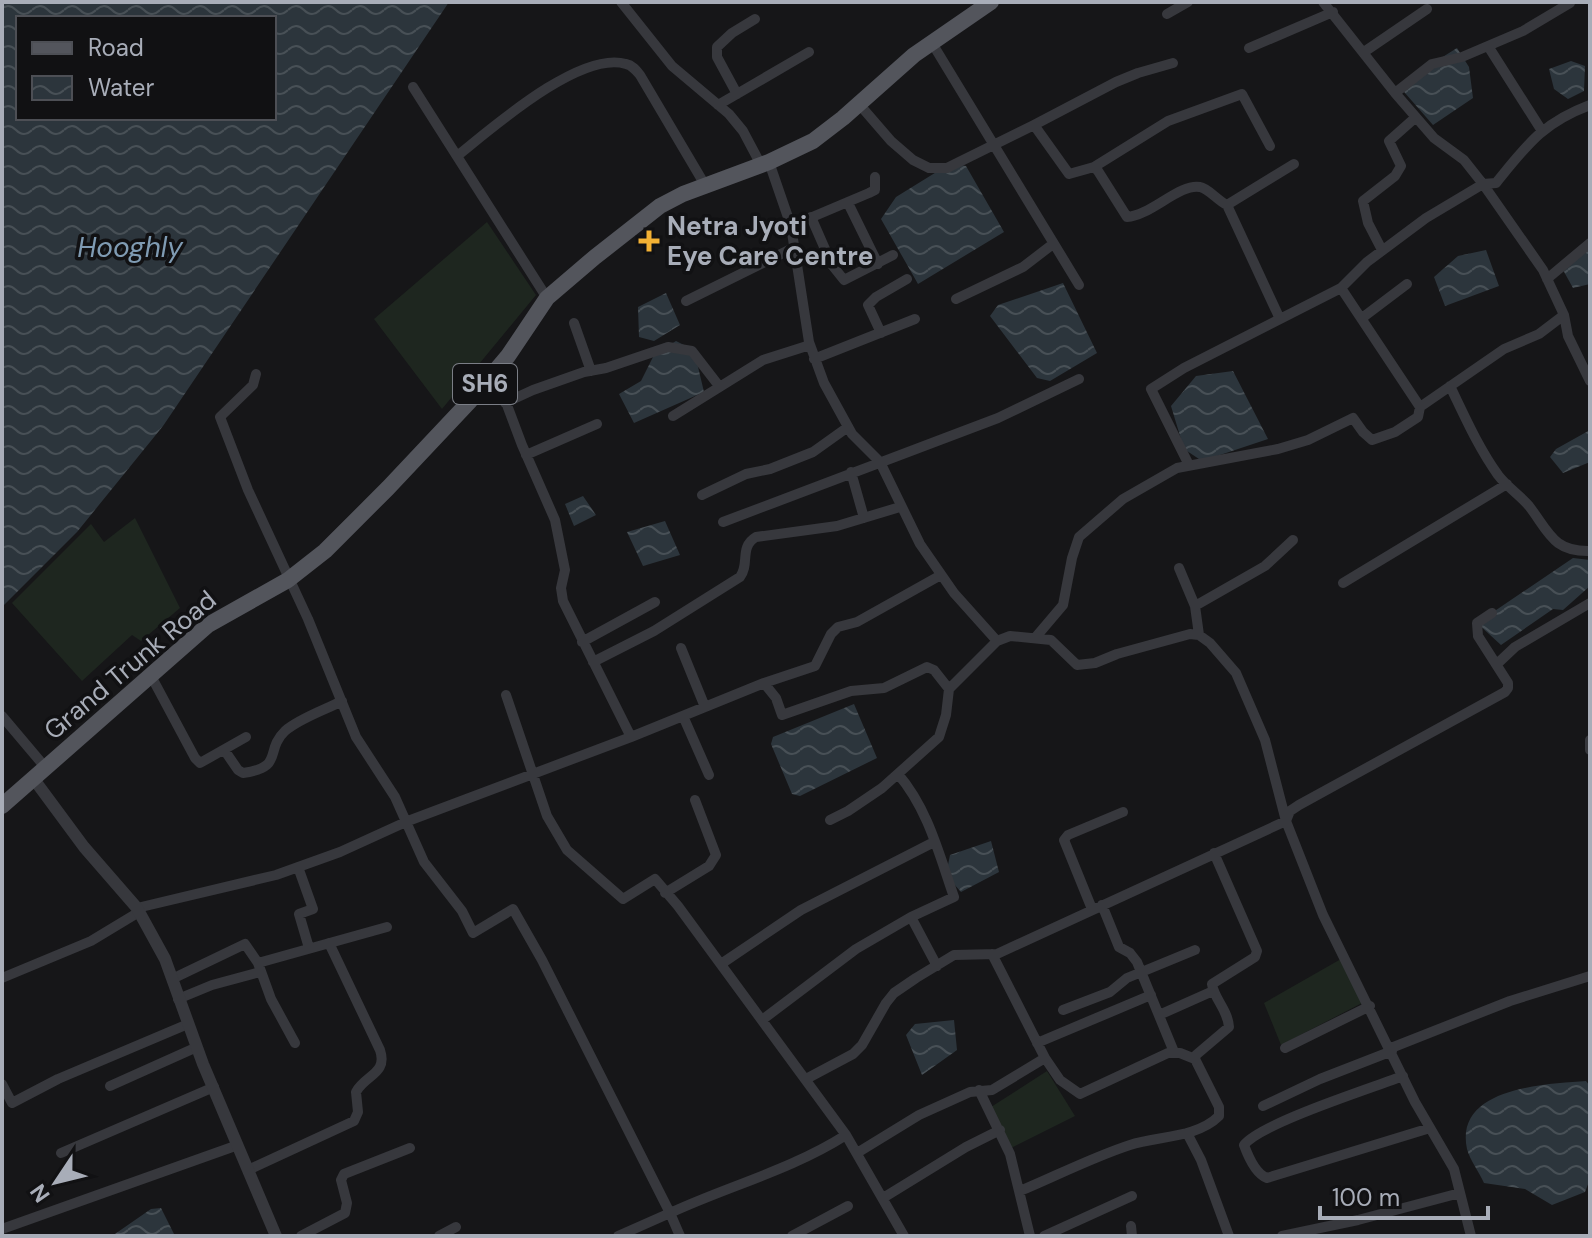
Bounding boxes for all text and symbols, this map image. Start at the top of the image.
legend [16,16,276,120]
text: Road [88,32,144,63]
text: Water [88,72,154,103]
place label: Netra Jyoti Eye Care Centre [667,209,873,273]
water label: Hooghly [77,229,184,266]
marker: Netra Jyoti Eye Care Centre [638,230,660,252]
road number: SH6 [453,364,517,404]
street label: Grand Trunk Road [37,583,223,747]
north arrow [16,1142,96,1222]
scale bar [1320,1170,1488,1220]
text: N [24,1178,57,1208]
text: 100 m [1332,1182,1400,1213]

